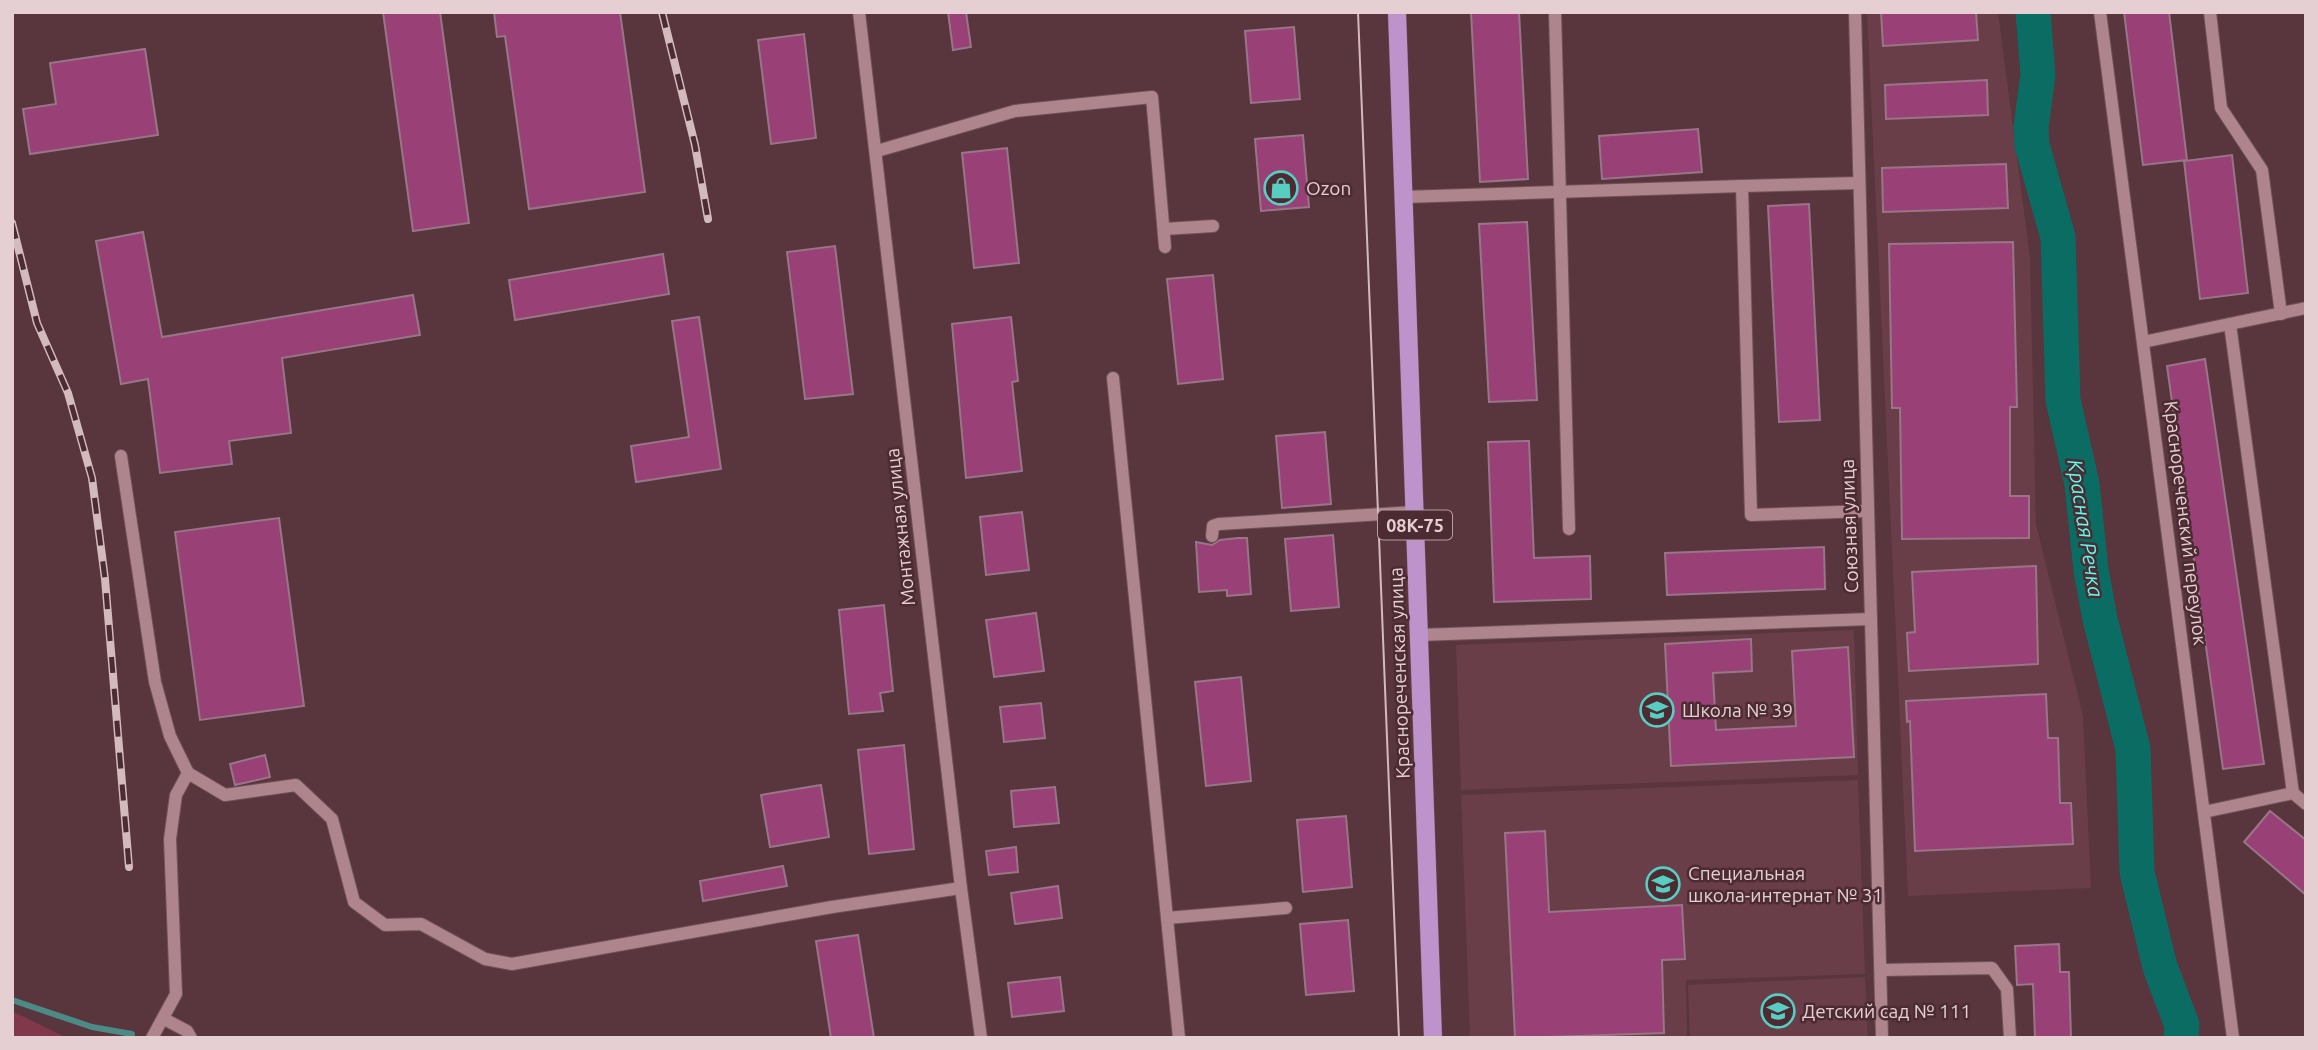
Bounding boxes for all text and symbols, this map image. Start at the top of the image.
shop icon: Ozon [1262,169,1300,207]
place label: Ozon [1306,177,1351,199]
street label: Краснореченский переулок [2160,400,2212,647]
street label: Монтажная улица [881,447,919,607]
water label: Красная Речка [2063,457,2109,599]
street label: Союзная улица [1836,459,1862,593]
road number: 08К-75 [1378,510,1452,540]
street label: Краснореченская улица [1384,567,1414,779]
school or university icon: Школа № 39 [1638,691,1676,729]
place label: Школа № 39 [1682,699,1793,721]
place label: Специальная школа-интернат № 31 [1688,862,1883,906]
school or university icon: Специальная школа-интернат № 31 [1644,865,1682,903]
school or university icon: Детский сад № 111 [1759,992,1797,1030]
place label: Детский сад № 111 [1802,1000,1971,1022]

